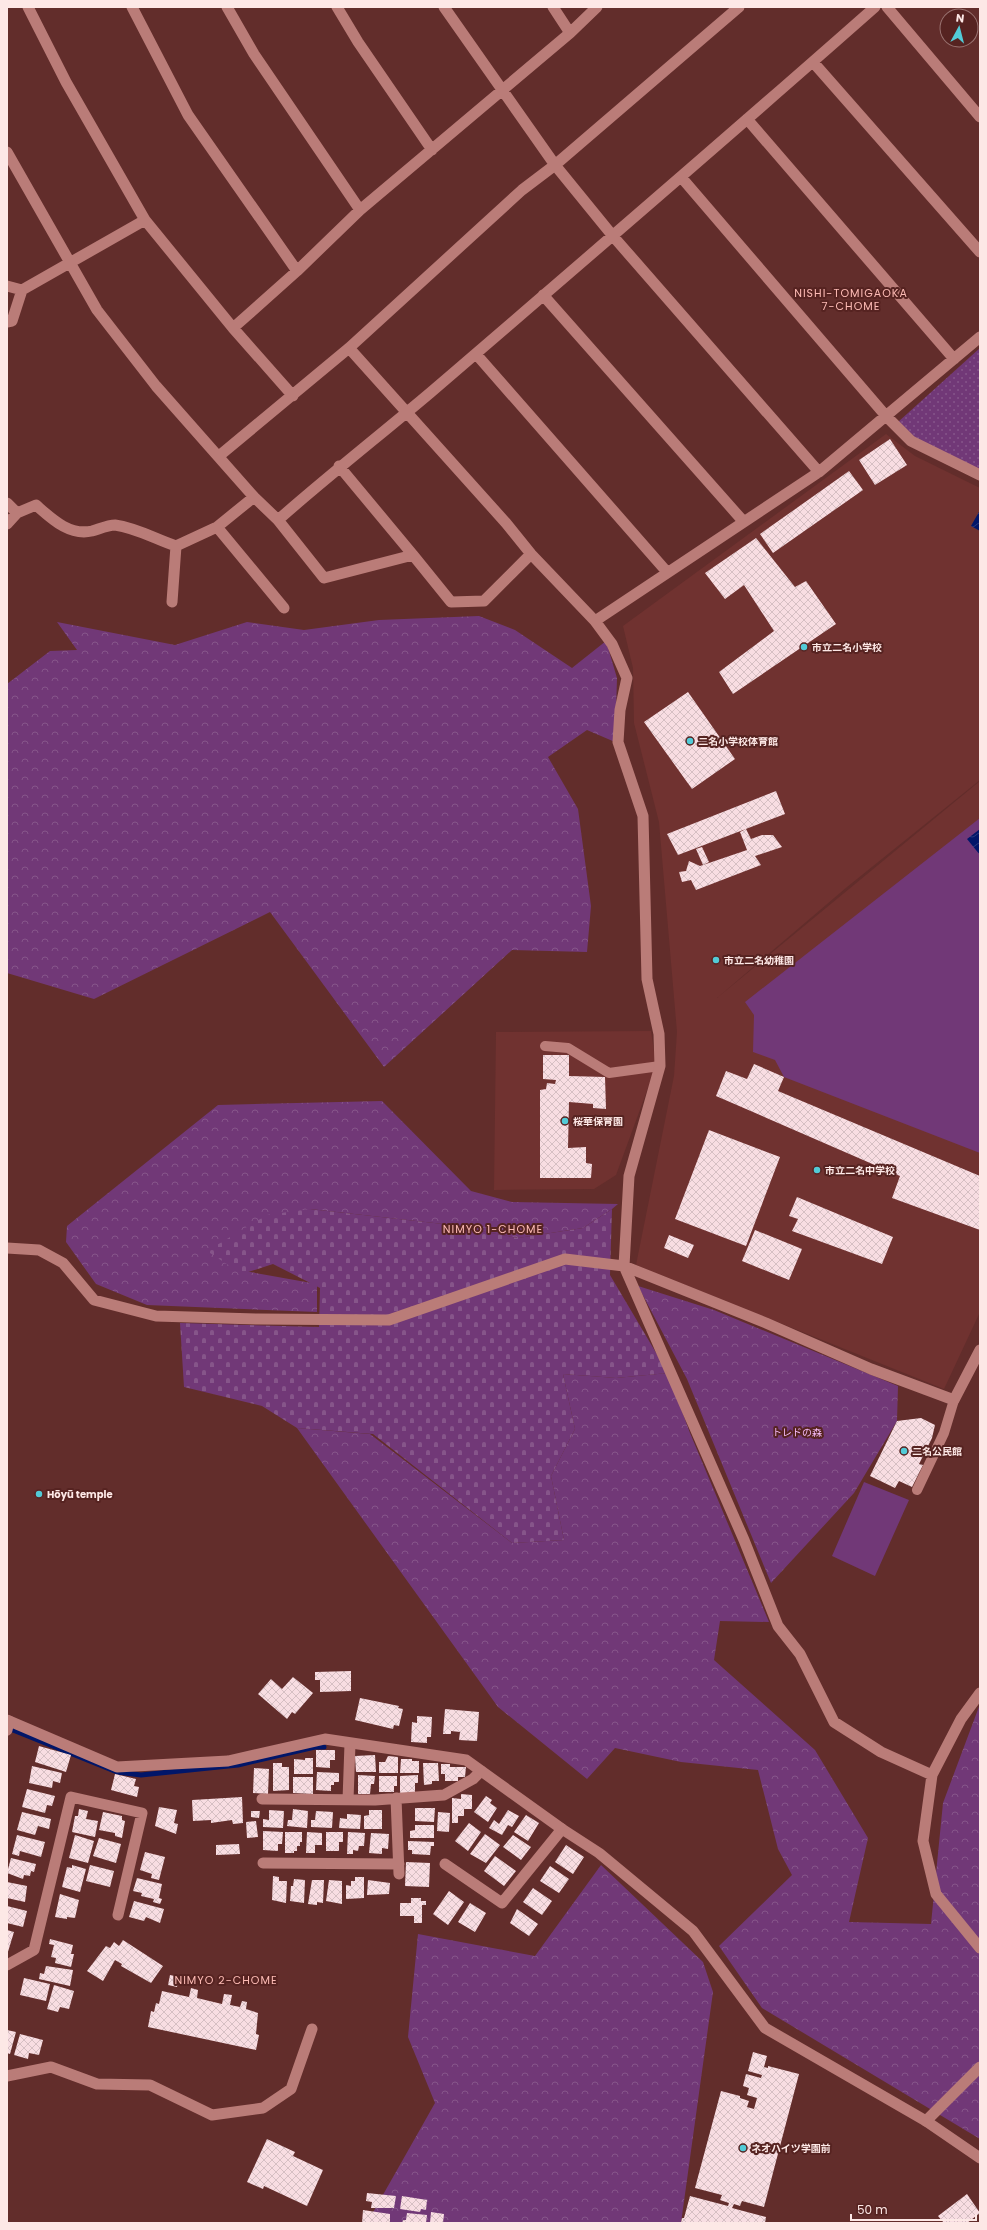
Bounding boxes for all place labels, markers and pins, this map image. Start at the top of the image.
place label: 市立二名小学校 [812,640,882,655]
marker: 市立二名小学校 [799,642,809,652]
place label: 二名小学校体育館 [698,734,778,749]
marker: 二名小学校体育館 [685,736,695,746]
place label: 市立二名幼稚園 [724,953,794,968]
marker: 市立二名幼稚園 [711,955,721,965]
place label: 桜華保育園 [573,1114,623,1129]
marker: 桜華保育園 [560,1116,570,1126]
place label: 市立二名中学校 [825,1163,895,1178]
marker: 市立二名中学校 [812,1165,822,1175]
place label: 二名公民館 [912,1444,962,1459]
marker: 二名公民館 [899,1446,909,1456]
place label: Hōyū temple [47,1487,113,1502]
marker: Hōyū temple [34,1489,44,1499]
place label: ネオハイツ学園前 [751,2141,831,2156]
marker: ネオハイツ学園前 [738,2143,748,2153]

